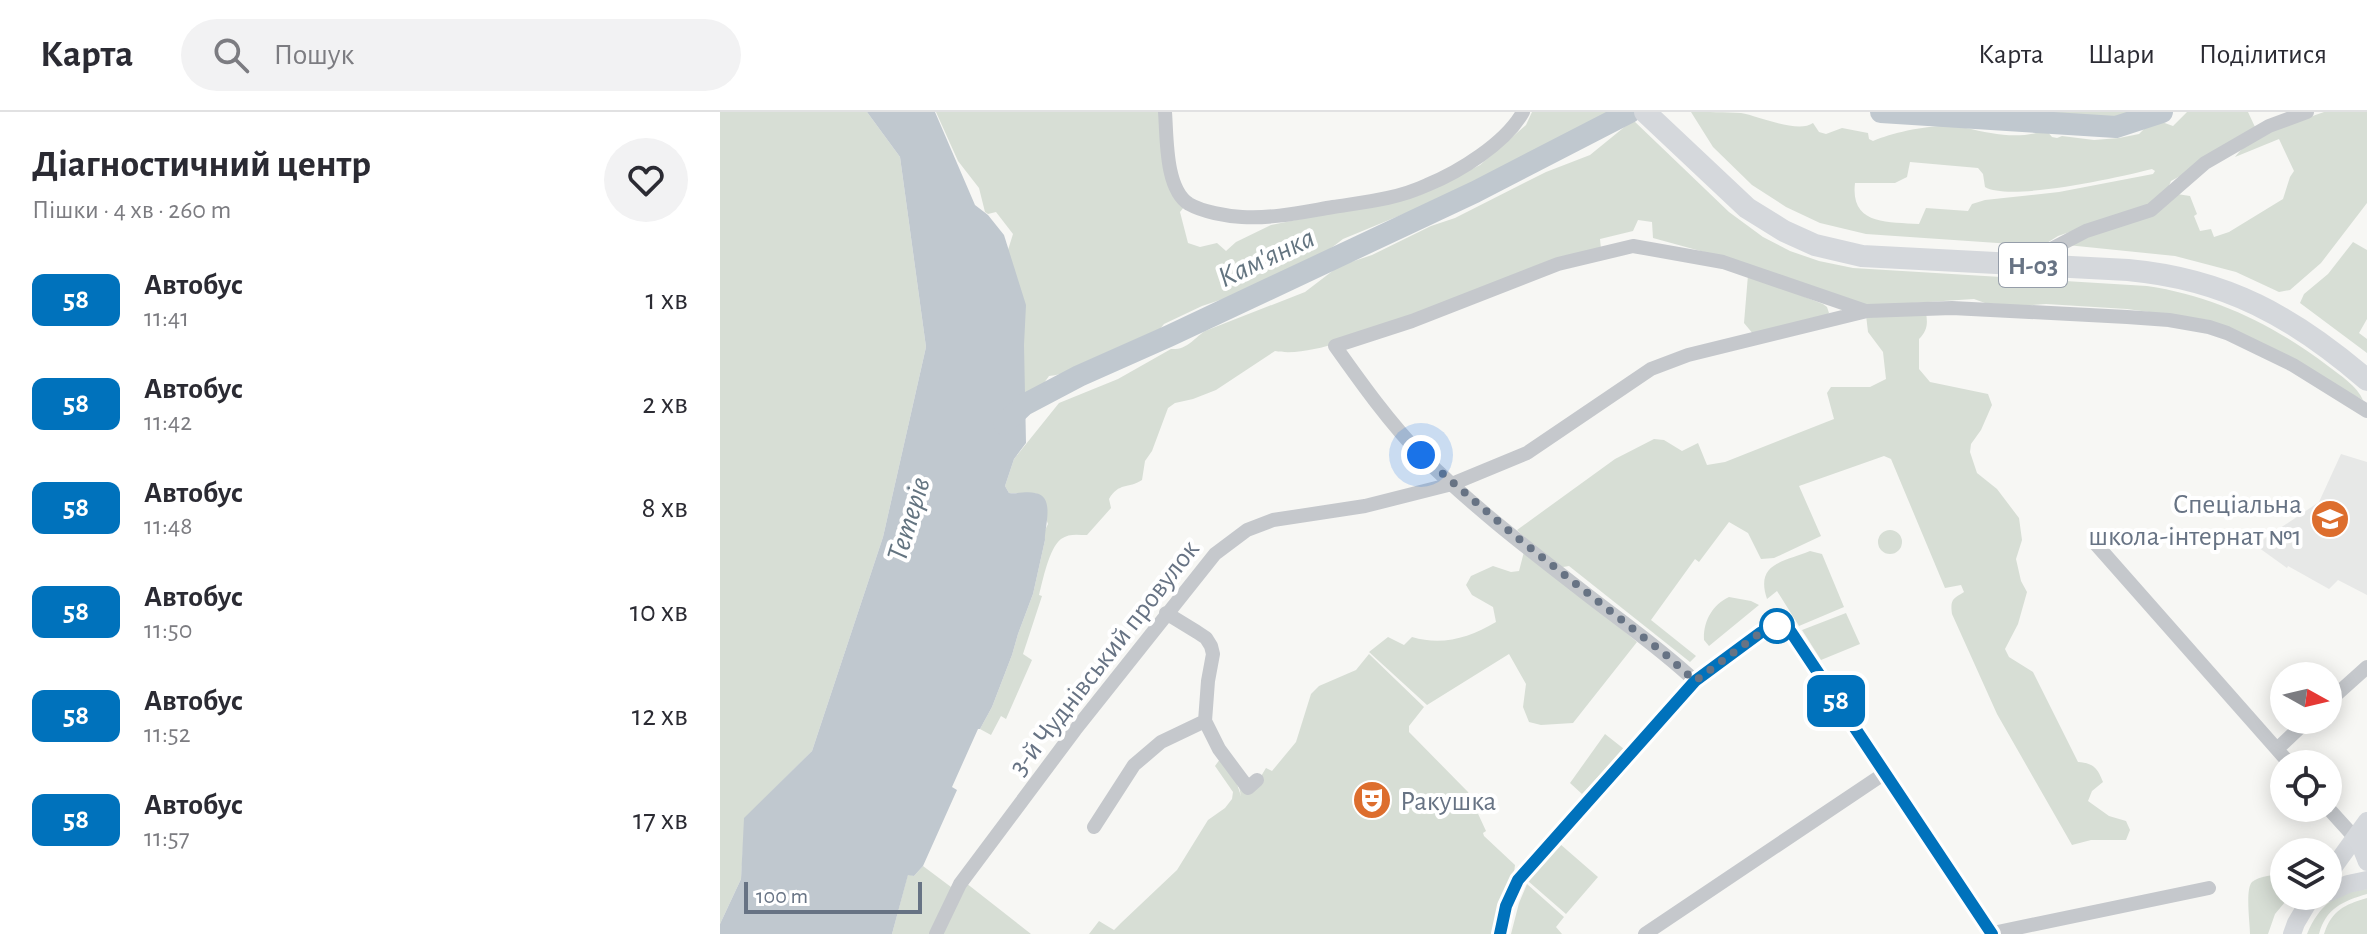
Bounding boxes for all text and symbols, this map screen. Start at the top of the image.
search box [181,19,741,91]
icon: search [209,33,253,77]
text: Карта [40,36,133,74]
text: Пошук [273,40,354,70]
text: Карта [1978,41,2044,69]
text: Шари [2088,41,2155,69]
text: Поділитися [2199,41,2327,69]
button: heart [604,138,688,222]
text: Діагностичний центр [32,146,371,184]
text: Пішки · 4 хв · 260 m [32,197,231,223]
water label: Кам'янка [1214,223,1319,293]
road number: Н-03 [1999,243,2067,287]
text: Автобус [144,270,243,300]
text: 1 хв [646,285,688,315]
text: 58 [63,286,89,314]
text: 11:41 [144,305,189,331]
text: Автобус [144,374,243,404]
text: 2 хв [642,389,688,419]
text: 58 [63,390,89,418]
text: 11:42 [144,409,192,435]
your location [1401,435,1441,475]
water label: Тетерів [882,474,936,565]
text: Автобус [144,478,243,508]
place label: Спеціальна школа-інтернат №1 [2088,491,2302,551]
text: 8 хв [642,493,688,523]
text: 58 [63,494,89,522]
school or university icon: Спеціальна школа-інтернат №1 [2309,498,2351,540]
text: 11:48 [144,513,193,539]
street label: 3-й Чуднівський провулок [1004,535,1205,781]
text: Автобус [144,582,243,612]
text: 10 хв [630,597,688,627]
text: 58 [63,598,89,626]
unlabelled marker [1760,609,1794,643]
text: 11:50 [144,617,192,643]
north arrow [2270,662,2342,734]
map controls [2270,662,2342,910]
line badge: 58 [1800,675,1872,727]
text: Автобус [144,686,243,716]
text: 58 [1823,687,1849,715]
text: 12 хв [632,701,688,731]
text: 58 [63,702,89,730]
text: 11:52 [144,721,191,747]
button: locate [2270,750,2342,822]
theatre icon: Ракушка [1351,779,1393,821]
place label: Ракушка [1400,788,1496,816]
text: Автобус [144,790,243,820]
text: 17 хв [633,805,688,835]
text: 58 [63,806,89,834]
text: 11:57 [144,825,190,851]
button: layers [2270,838,2342,910]
scale bar [744,878,922,914]
text: 100 m [756,885,808,907]

